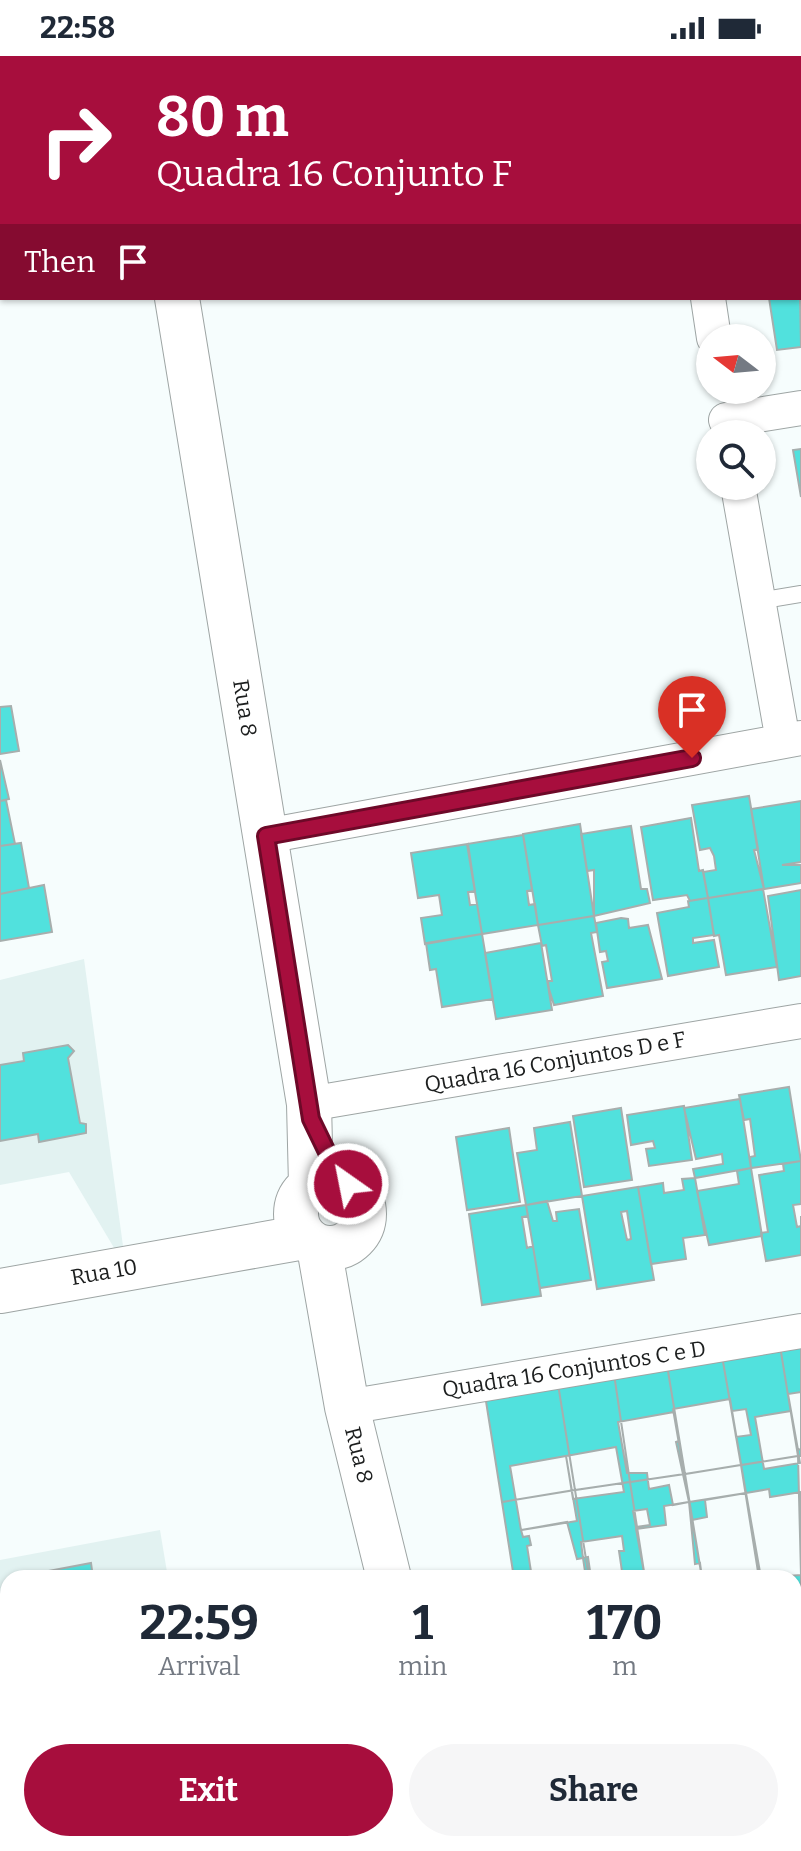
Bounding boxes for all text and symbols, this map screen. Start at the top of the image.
text: 22:58 [40,10,115,46]
text: 80 m [156,84,289,151]
icon: right [24,88,128,192]
text: Quadra 16 Conjunto F [156,152,512,196]
icon: arrive [111,240,155,284]
text: Then [24,244,95,280]
north arrow [696,324,776,404]
map controls [696,324,776,500]
button: search [696,420,776,500]
pin [658,676,726,758]
street label: Rua 8 [227,678,263,738]
icon: arrive [670,688,714,732]
street label: Quadra 16 Conjuntos D e F [422,1026,688,1098]
position arrow [306,1142,390,1226]
street label: Rua 10 [69,1253,139,1291]
street label: Quadra 16 Conjuntos C e D [440,1335,708,1403]
street label: Rua 8 [339,1424,379,1486]
text: 22:59 [139,1594,259,1652]
text: 1 [412,1594,433,1652]
text: 170 [587,1594,663,1652]
text: Arrival [158,1651,240,1682]
text: min [398,1651,447,1682]
text: m [612,1651,637,1682]
button: Exit [24,1744,393,1836]
button: Share [409,1744,778,1836]

